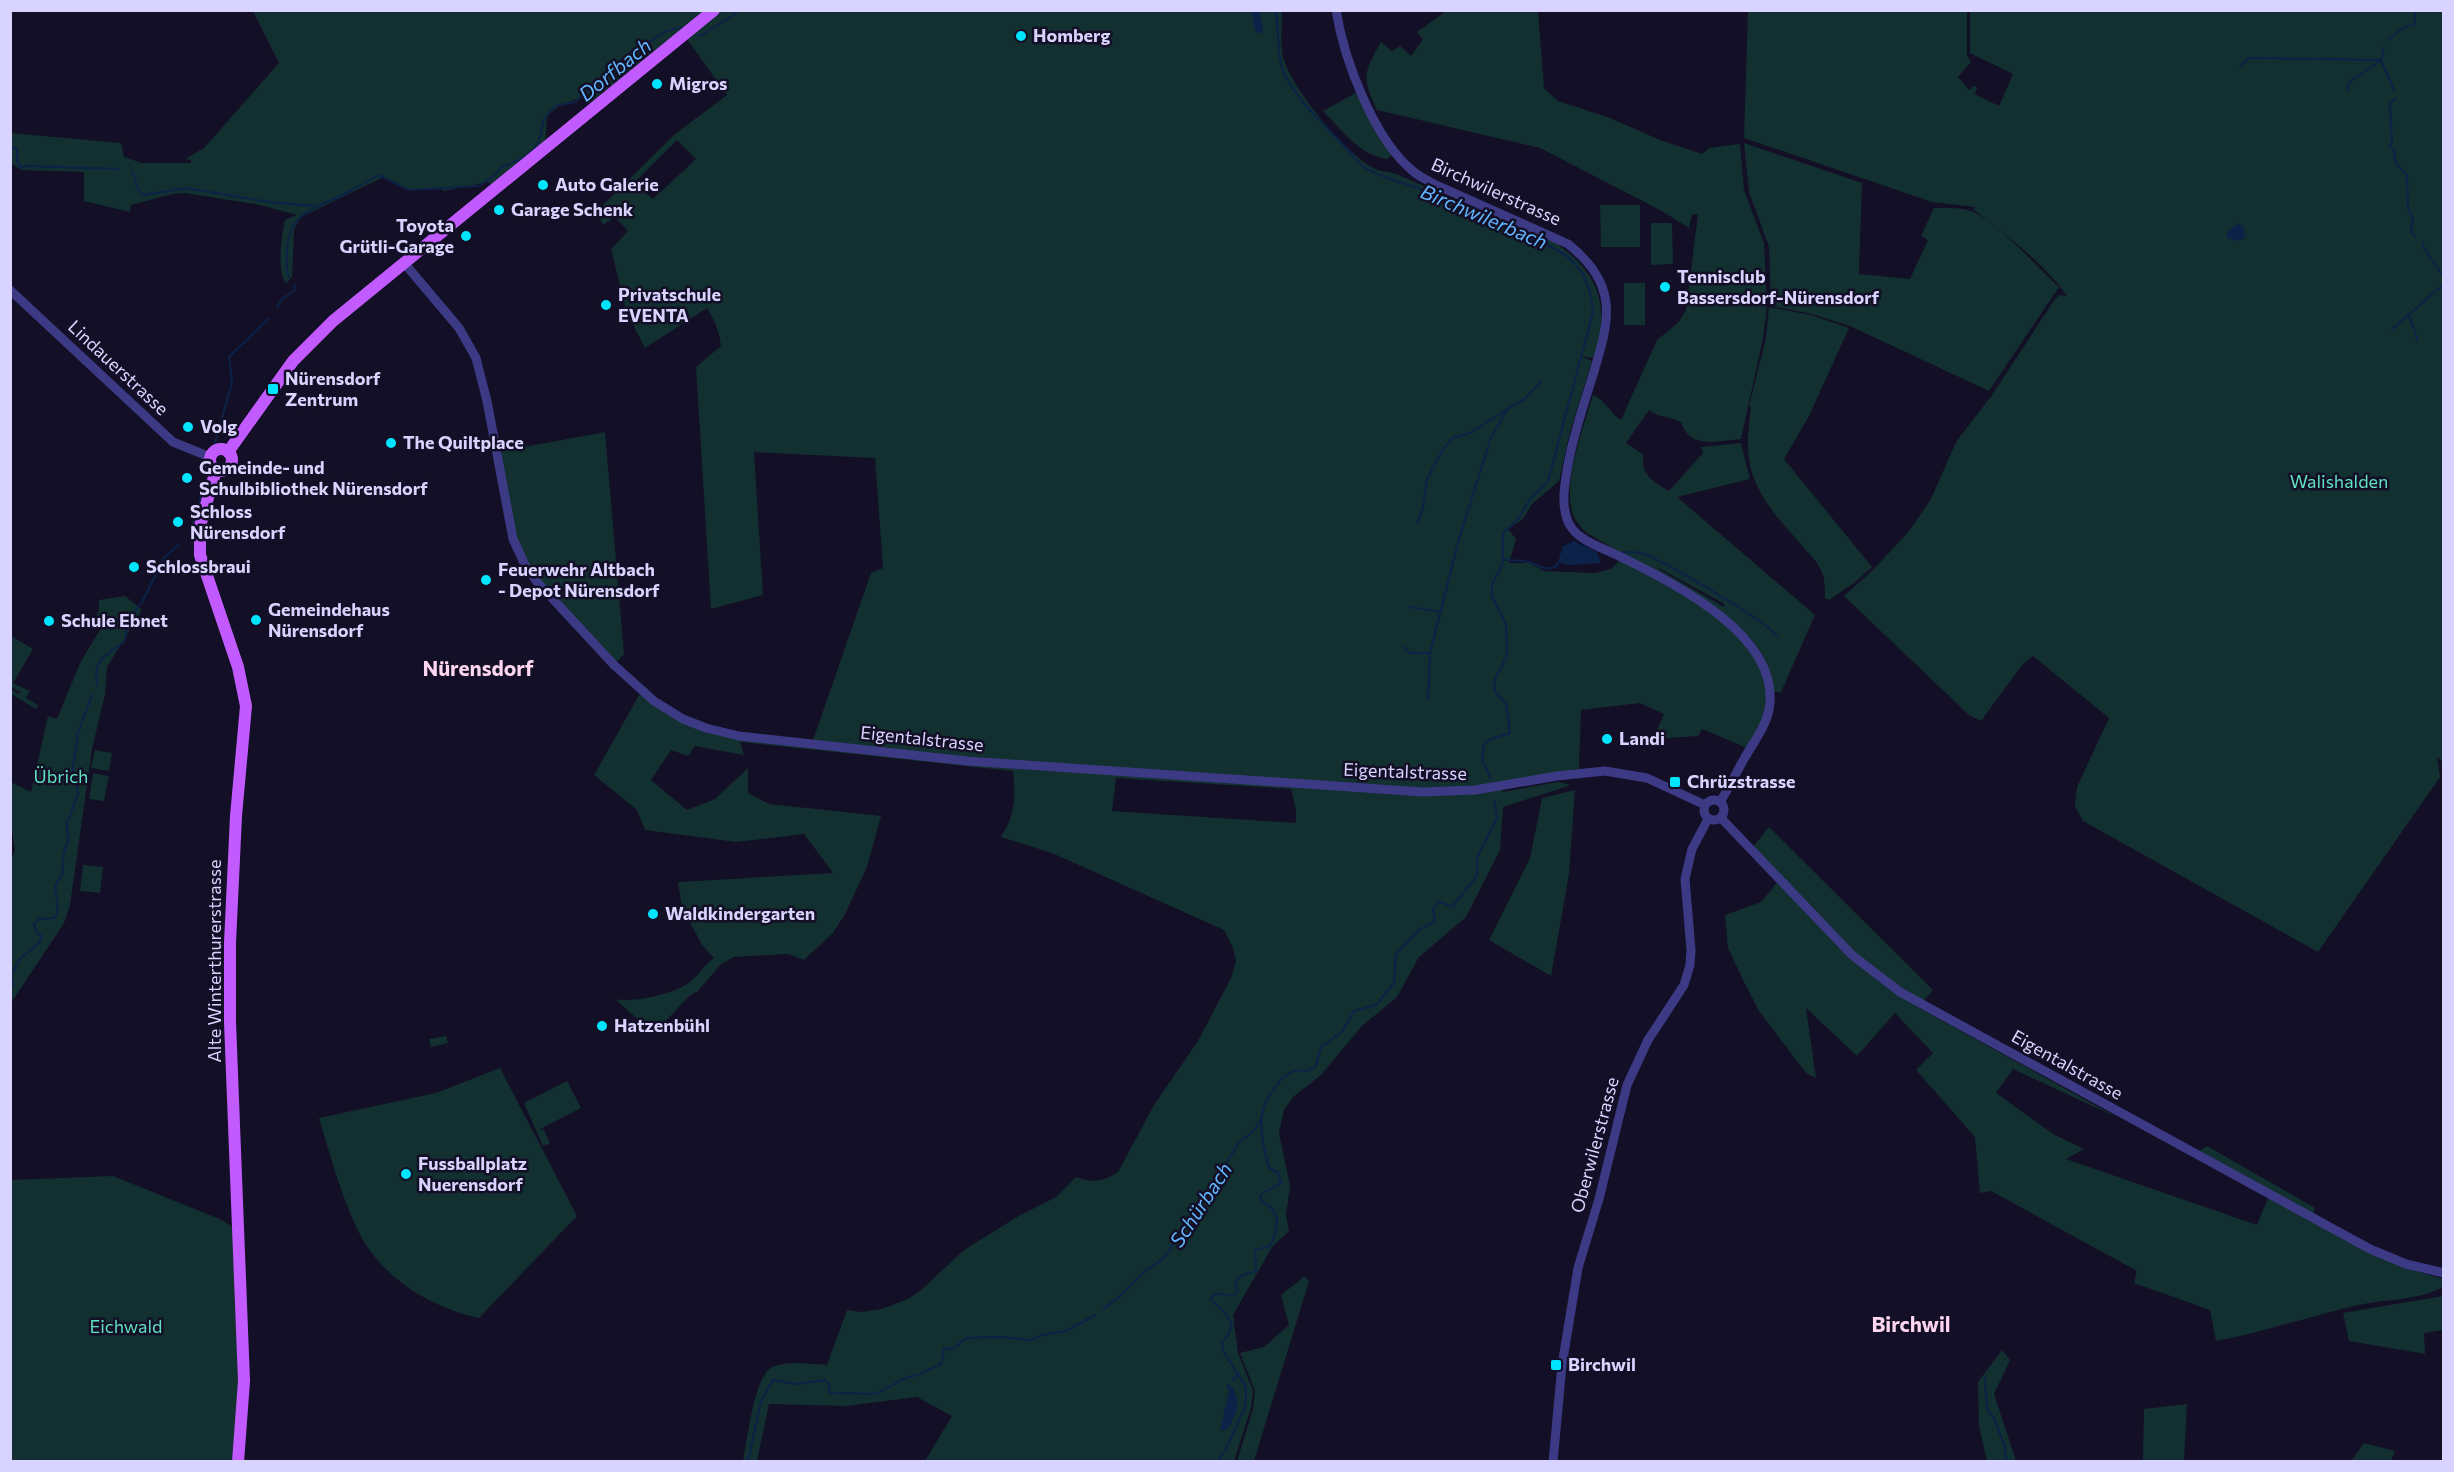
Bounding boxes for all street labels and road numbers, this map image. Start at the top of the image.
street label: Birchwilerstrasse [1428,153,1565,230]
street label: Lindauerstrasse [64,315,173,419]
street label: Eigentalstrasse [859,721,985,755]
street label: Eigentalstrasse [1343,758,1467,784]
street label: Alte Winterthurerstrasse [203,859,225,1063]
street label: Eigentalstrasse [2008,1024,2127,1104]
street label: Oberwilerstrasse [1565,1074,1623,1215]

